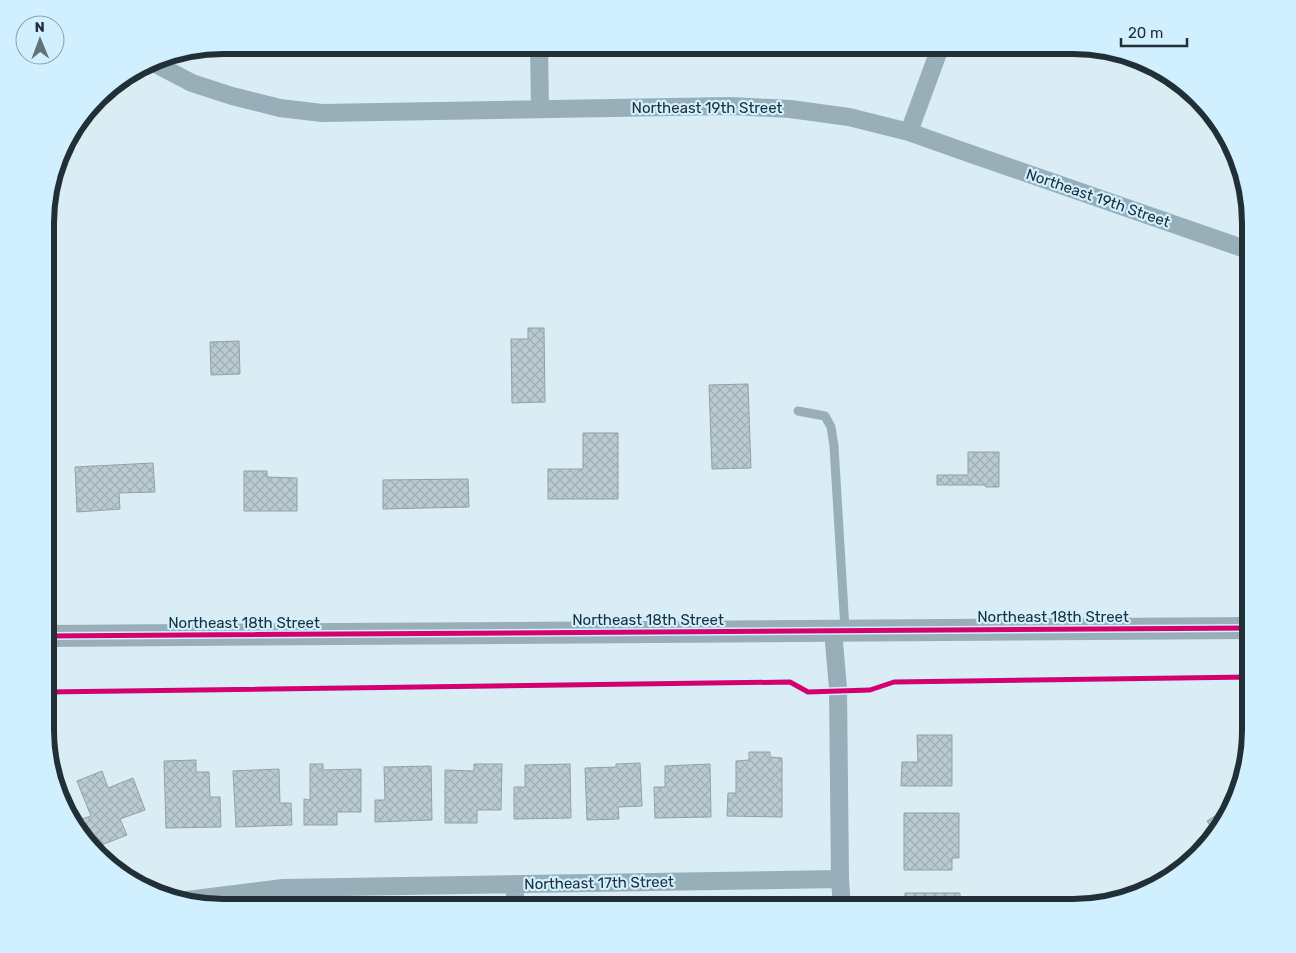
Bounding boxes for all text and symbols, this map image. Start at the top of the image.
north arrow [15,15,65,65]
scale bar [1121,15,1187,47]
text: N [35,19,45,36]
text: 20 m [1128,24,1163,42]
street label: Northeast 19th Street [632,99,783,117]
street label: Northeast 19th Street [1024,165,1172,231]
street label: Northeast 18th Street [977,608,1129,626]
street label: Northeast 18th Street [572,611,724,629]
street label: Northeast 18th Street [168,614,320,632]
street label: Northeast 17th Street [524,873,674,893]

